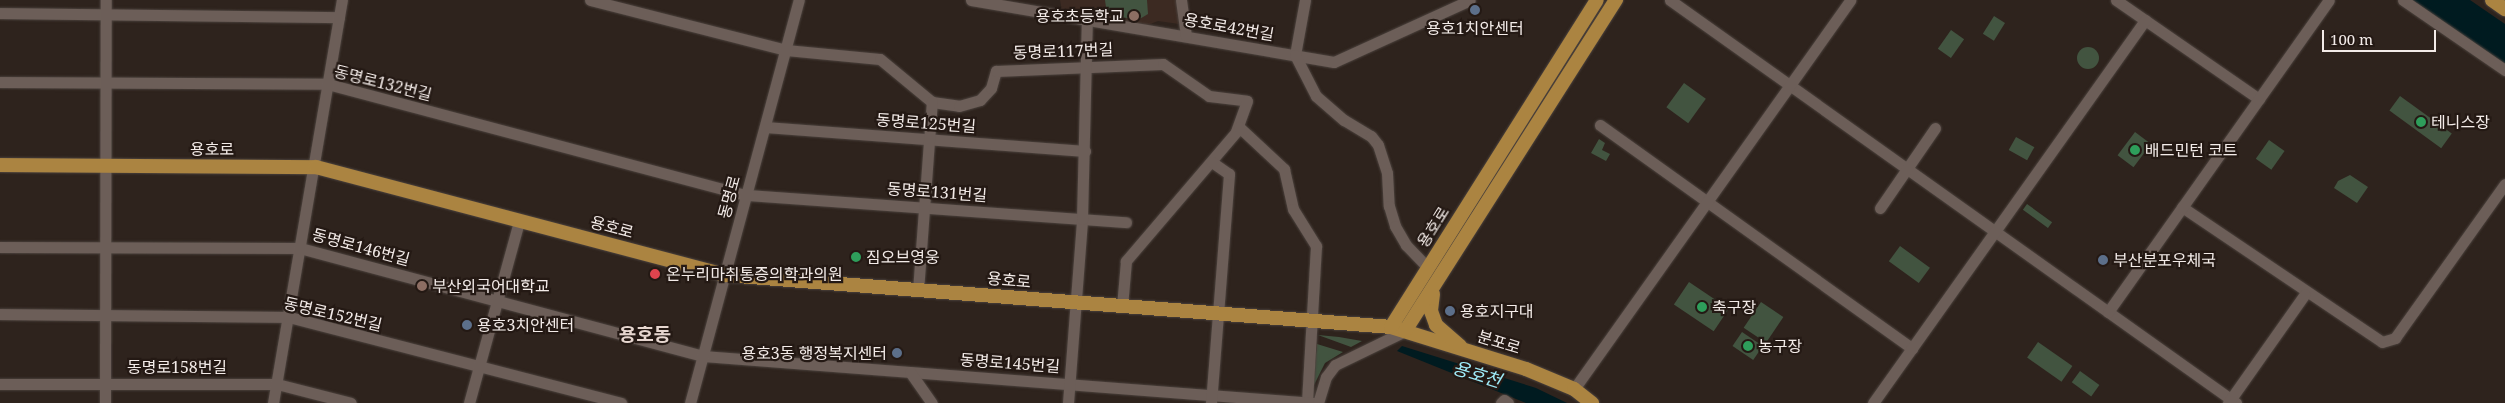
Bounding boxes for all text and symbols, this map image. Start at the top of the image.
marker: 용호1치안센터 [1469,4,1481,16]
place label: 용호초등학교 [1036,6,1124,26]
marker: 용호초등학교 [1128,10,1140,22]
street label: 용호로42번길 [1182,10,1276,44]
place label: 용호1치안센터 [1426,18,1524,38]
scale bar [2325,20,2439,52]
text: 100 m [2330,29,2373,49]
street label: 동명로117번길 [1012,40,1114,62]
street label: 동명로132번길 [332,62,434,104]
street label: 동명로125번길 [875,110,977,136]
place label: 테니스장 [2431,112,2490,132]
marker: 테니스장 [2415,116,2427,128]
street label: 용호로 [190,139,234,159]
place label: 배드민턴 코트 [2145,140,2237,160]
marker: 배드민턴 코트 [2129,144,2141,156]
street label: 동명로 [714,173,744,221]
street label: 동명로131번길 [886,179,988,205]
street label: 용호로 [1413,203,1453,251]
street label: 용호로 [588,212,636,242]
street label: 동명로146번길 [310,225,412,269]
place label: 짐오브영웅 [866,247,940,267]
place label: 부산분포우체국 [2113,250,2216,270]
marker: 짐오브영웅 [850,251,862,263]
marker: 부산분포우체국 [2097,254,2109,266]
place label: 온누리마취통증의학과의원 [666,264,843,284]
marker: 온누리마취통증의학과의원 [648,267,662,281]
street label: 용호로 [986,269,1032,291]
place label: 부산외국어대학교 [432,276,550,296]
marker: 부산외국어대학교 [416,280,428,292]
street label: 동명로152번길 [282,293,384,335]
place label: 축구장 [1712,297,1756,317]
place label: 용호지구대 [1460,301,1534,321]
marker: 축구장 [1696,301,1708,313]
marker: 용호지구대 [1444,305,1456,317]
place label: 용호3치안센터 [477,315,574,335]
marker: 용호3치안센터 [461,319,473,331]
district label: 용호동 [619,324,671,346]
street label: 분포로 [1475,326,1523,358]
place label: 농구장 [1758,336,1802,356]
marker: 농구장 [1742,340,1754,352]
place label: 용호3동 행정복지센터 [741,343,887,363]
marker: 용호3동 행정복지센터 [891,347,903,359]
street label: 동명로145번길 [959,350,1061,376]
water label: 용호천 [1450,356,1504,392]
street label: 동명로158번길 [127,357,227,377]

